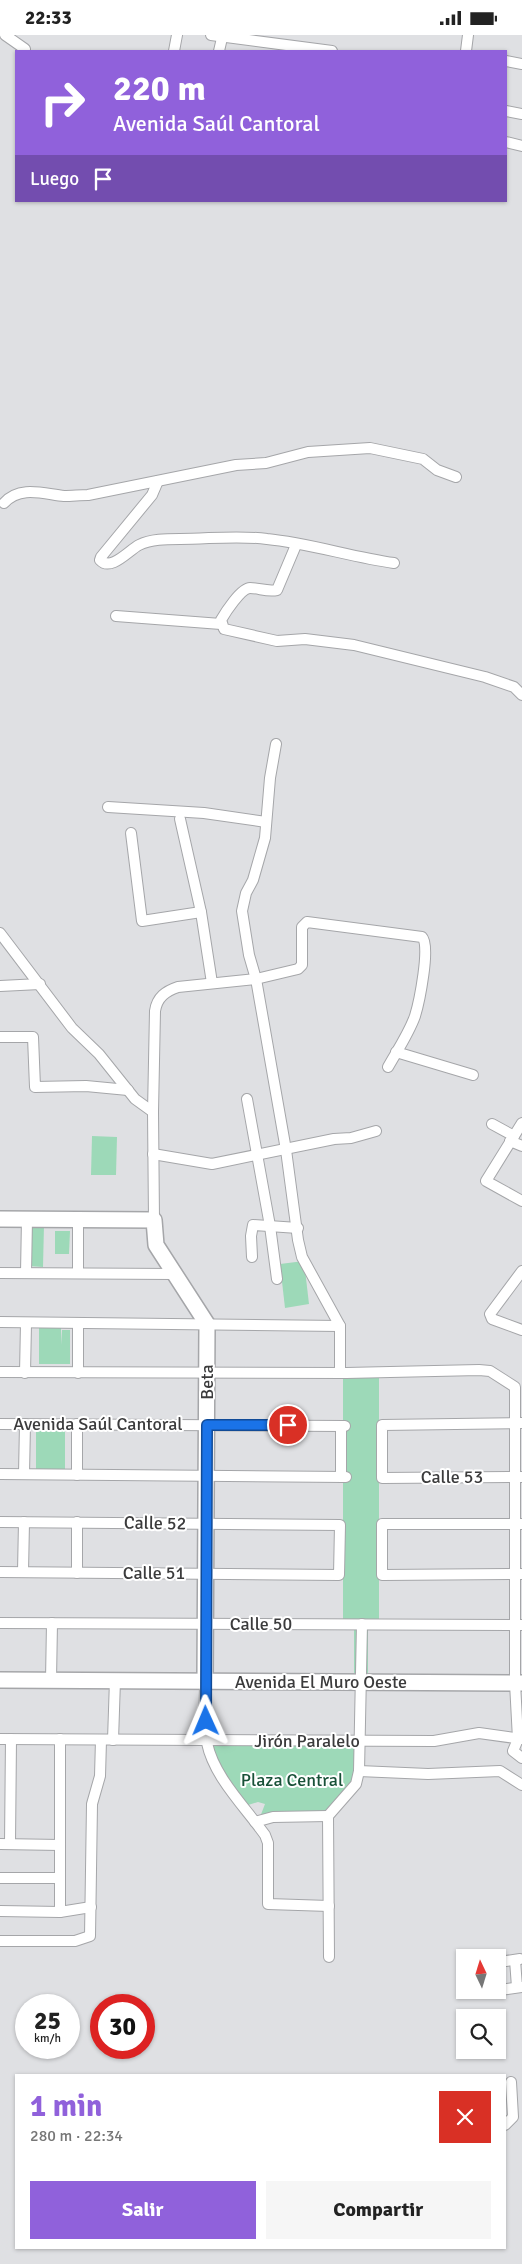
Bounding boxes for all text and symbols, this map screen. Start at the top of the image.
text: 22:33 [25,6,72,30]
text: 220 m [113,67,206,110]
icon: right [30,70,95,135]
text: Avenida Saúl Cantoral [113,110,320,137]
icon: arrive [89,165,117,193]
text: Luego [30,167,79,191]
street label: Beta [196,1364,218,1400]
pin [267,1404,309,1446]
icon: arrive [274,1411,302,1439]
street label: Avenida Saúl Cantoral [13,1413,183,1435]
street label: Calle 53 [421,1466,483,1488]
street label: Calle 52 [124,1511,186,1535]
street label: Calle 51 [123,1562,185,1584]
street label: Calle 50 [230,1613,292,1635]
street label: Avenida El Muro Oeste [235,1671,407,1693]
position arrow [179,1694,231,1746]
street label: Jirón Paralelo [254,1730,360,1752]
park label: Plaza Central [241,1769,343,1791]
north arrow [456,1949,506,1999]
map controls [456,1949,506,2059]
speed limit sign: 30 [90,1994,155,2059]
text: 25 [34,2005,61,2036]
button: search [456,2009,506,2059]
text: km/h [34,2031,61,2046]
text: 1 min [30,2088,102,2125]
button: close [439,2091,491,2143]
text: 280 m · 22:34 [30,2126,123,2146]
button: Salir [30,2181,256,2239]
button: Compartir [266,2181,491,2239]

